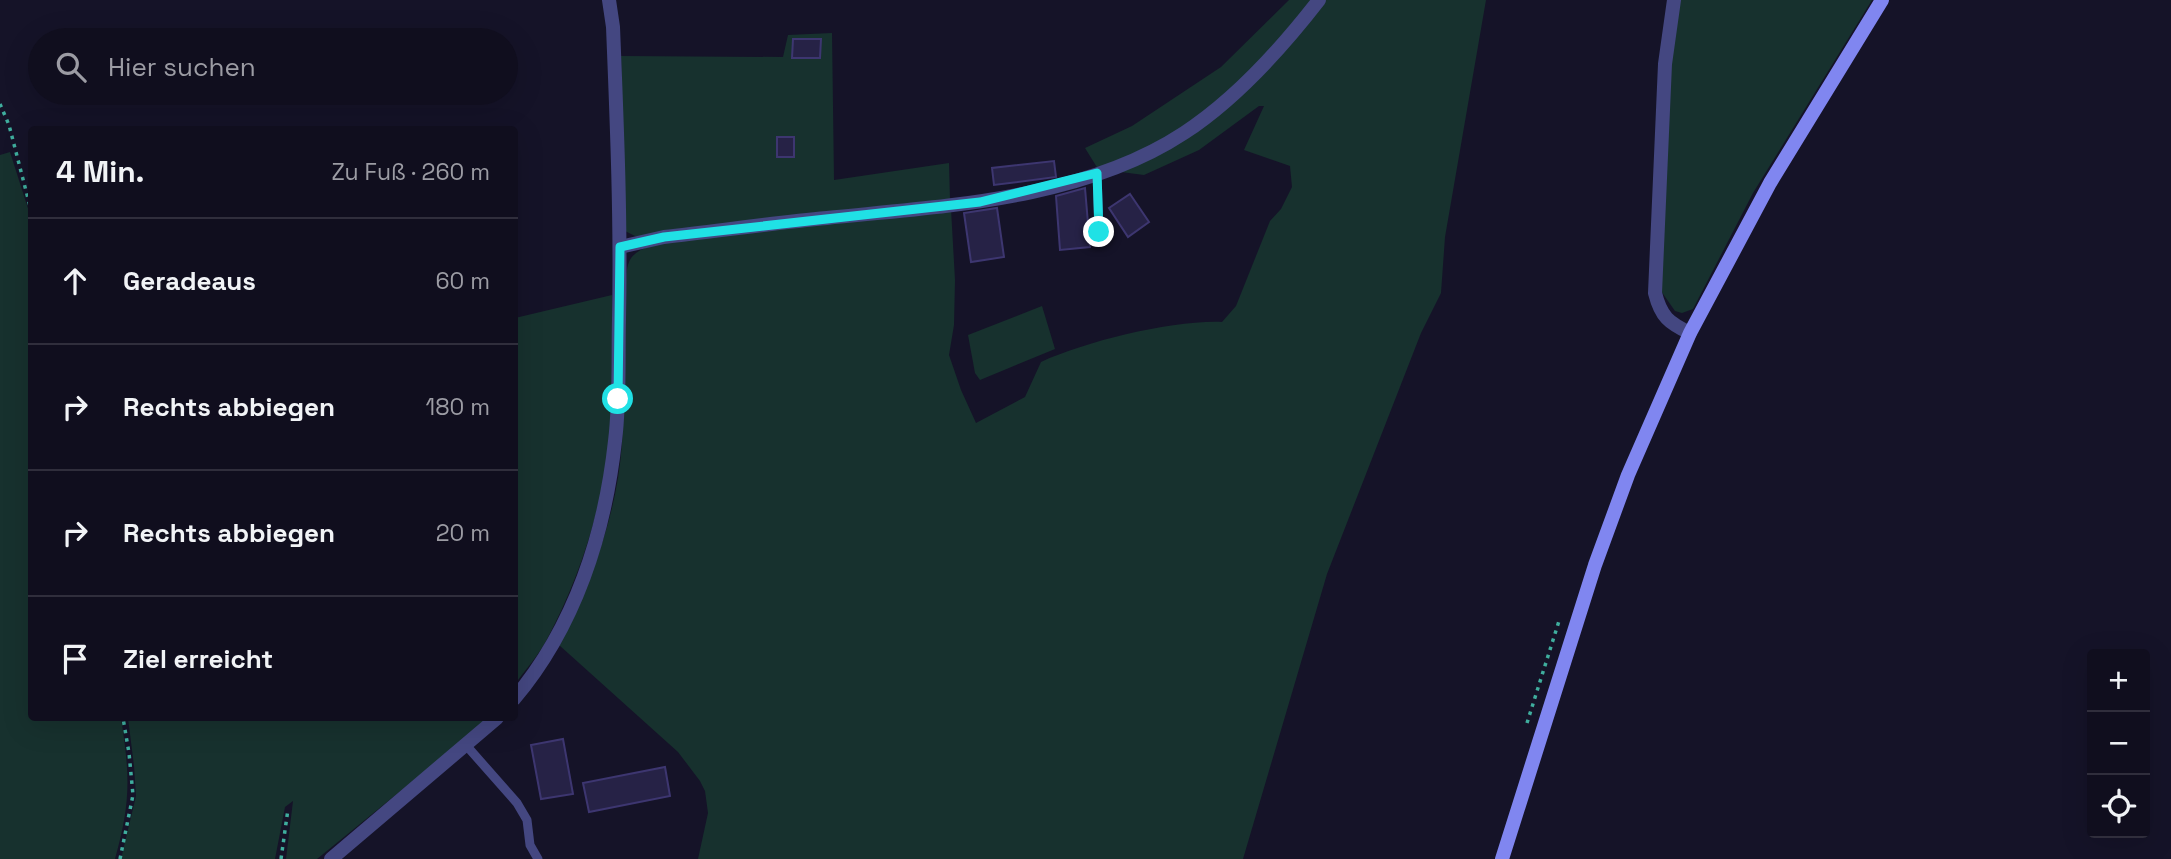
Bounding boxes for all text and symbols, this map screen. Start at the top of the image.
search box [28,28,518,105]
icon: search [52,48,90,86]
text: Hier suchen [108,50,256,84]
text: 4 Min. [56,152,145,191]
text: Zu Fuß · 260 m [331,157,490,187]
route end [1083,216,1114,247]
icon: ahead [56,262,94,300]
text: Geradeaus [123,264,256,298]
text: 60 m [435,266,490,296]
route start [602,383,633,414]
icon: right [56,388,94,426]
text: Rechts abbiegen [123,390,335,424]
text: 180 m [426,392,490,422]
icon: right [56,514,94,552]
text: Rechts abbiegen [123,516,335,550]
text: 20 m [436,518,490,548]
icon: arrive [56,640,94,678]
text: Ziel erreicht [123,642,273,676]
map controls [2087,649,2150,838]
button: + [2087,649,2150,712]
button: − [2087,712,2150,775]
button: locate [2087,775,2150,838]

